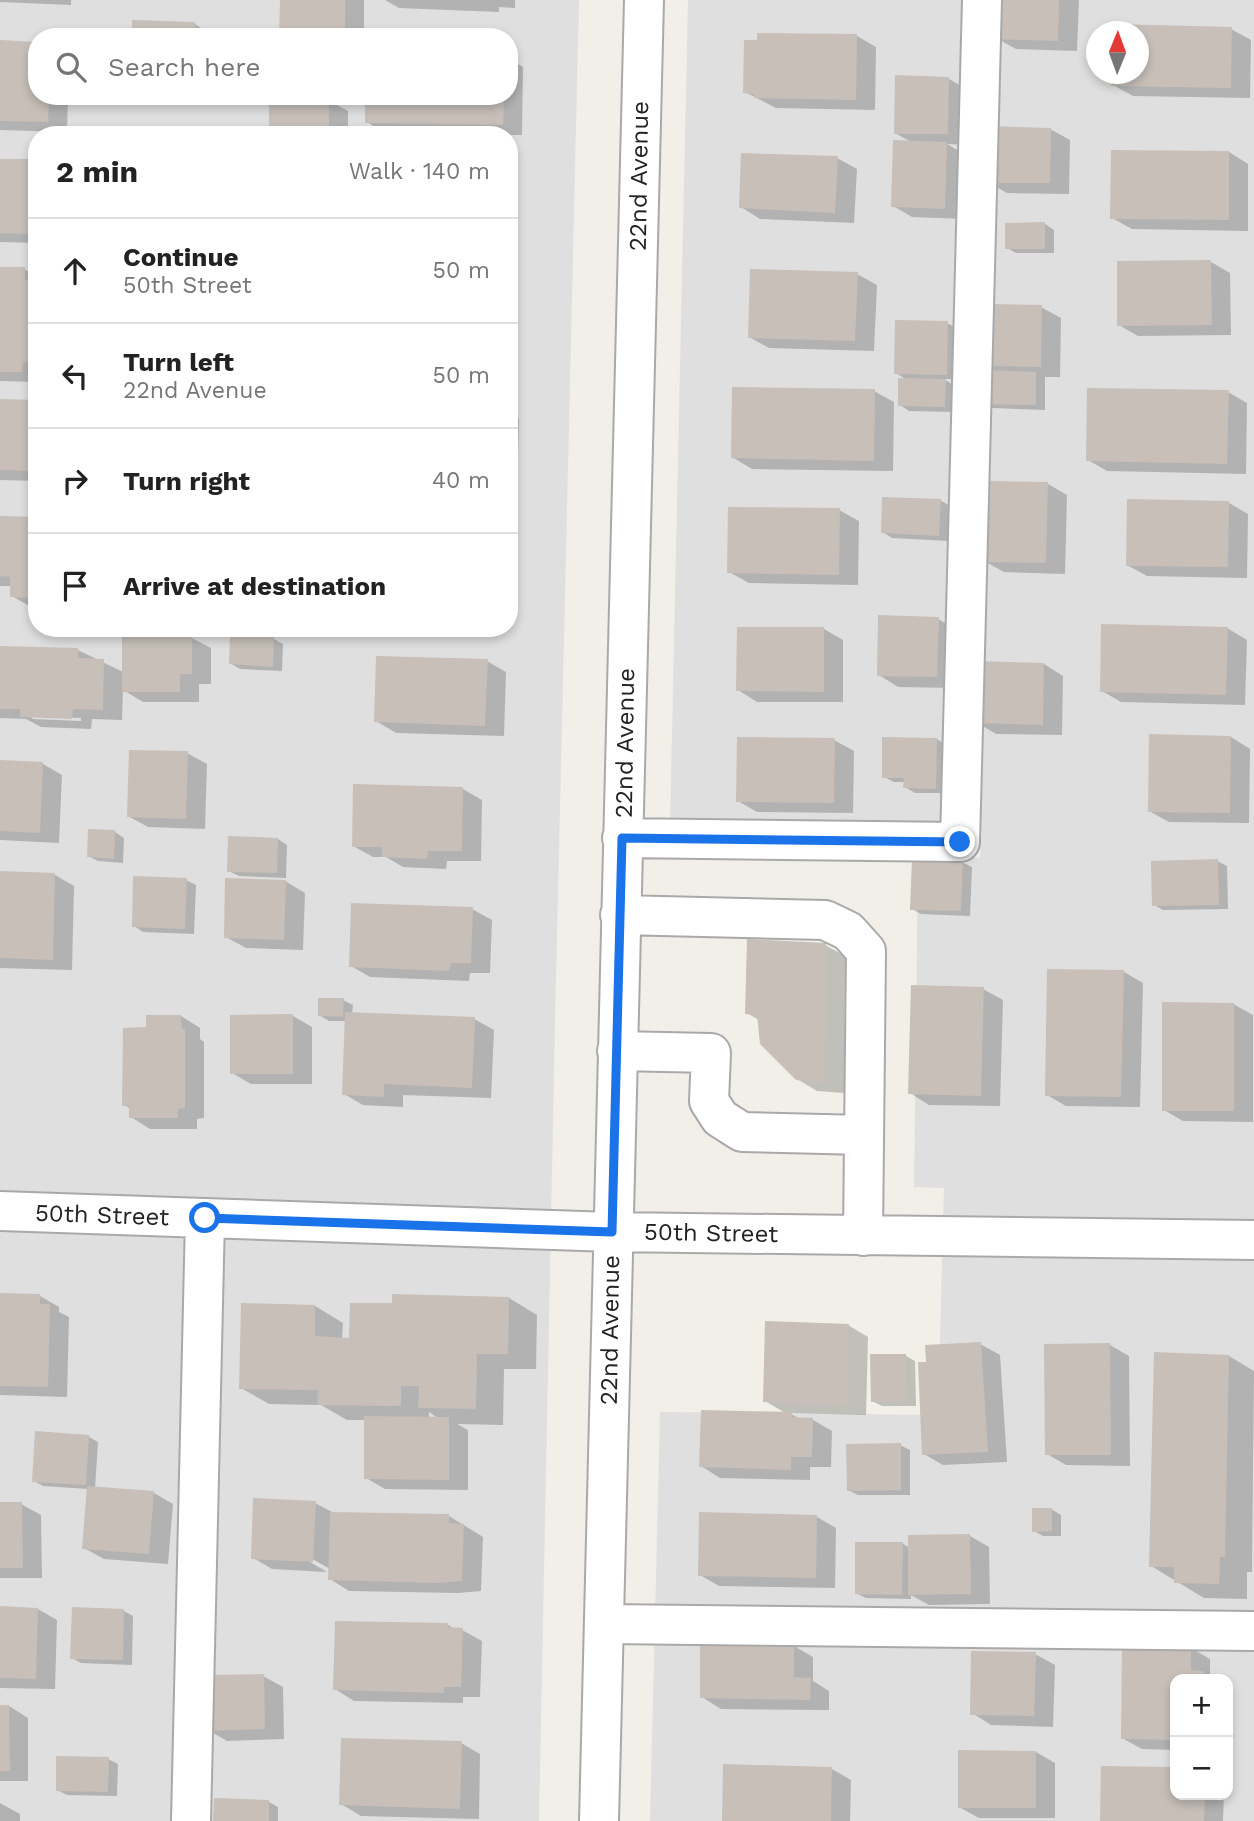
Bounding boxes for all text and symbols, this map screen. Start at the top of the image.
north arrow [1086,21,1149,84]
search box [28,28,518,105]
icon: search [52,48,90,86]
text: Search here [108,52,260,82]
street label: 22nd Avenue [624,101,654,251]
text: 2 min [56,154,138,189]
text: Walk · 140 m [349,158,490,185]
text: Continue [123,242,239,272]
icon: ahead [56,252,94,290]
text: 50 m [433,257,490,284]
text: 50th Street [123,272,252,299]
text: Turn left [123,347,234,377]
icon: left [56,357,94,395]
text: 50 m [433,362,490,389]
text: 22nd Avenue [123,377,267,404]
icon: right [56,462,94,500]
text: Turn right [123,466,250,496]
text: 40 m [432,467,490,494]
icon: arrive [56,567,94,605]
text: Arrive at destination [123,571,386,601]
street label: 22nd Avenue [610,668,640,818]
route end [944,826,975,857]
street label: 50th Street [34,1199,170,1231]
route start [189,1202,220,1233]
street label: 50th Street [644,1218,778,1248]
street label: 22nd Avenue [595,1255,625,1405]
map controls [1170,1674,1233,1800]
button: + [1170,1674,1233,1737]
button: − [1170,1737,1233,1800]

